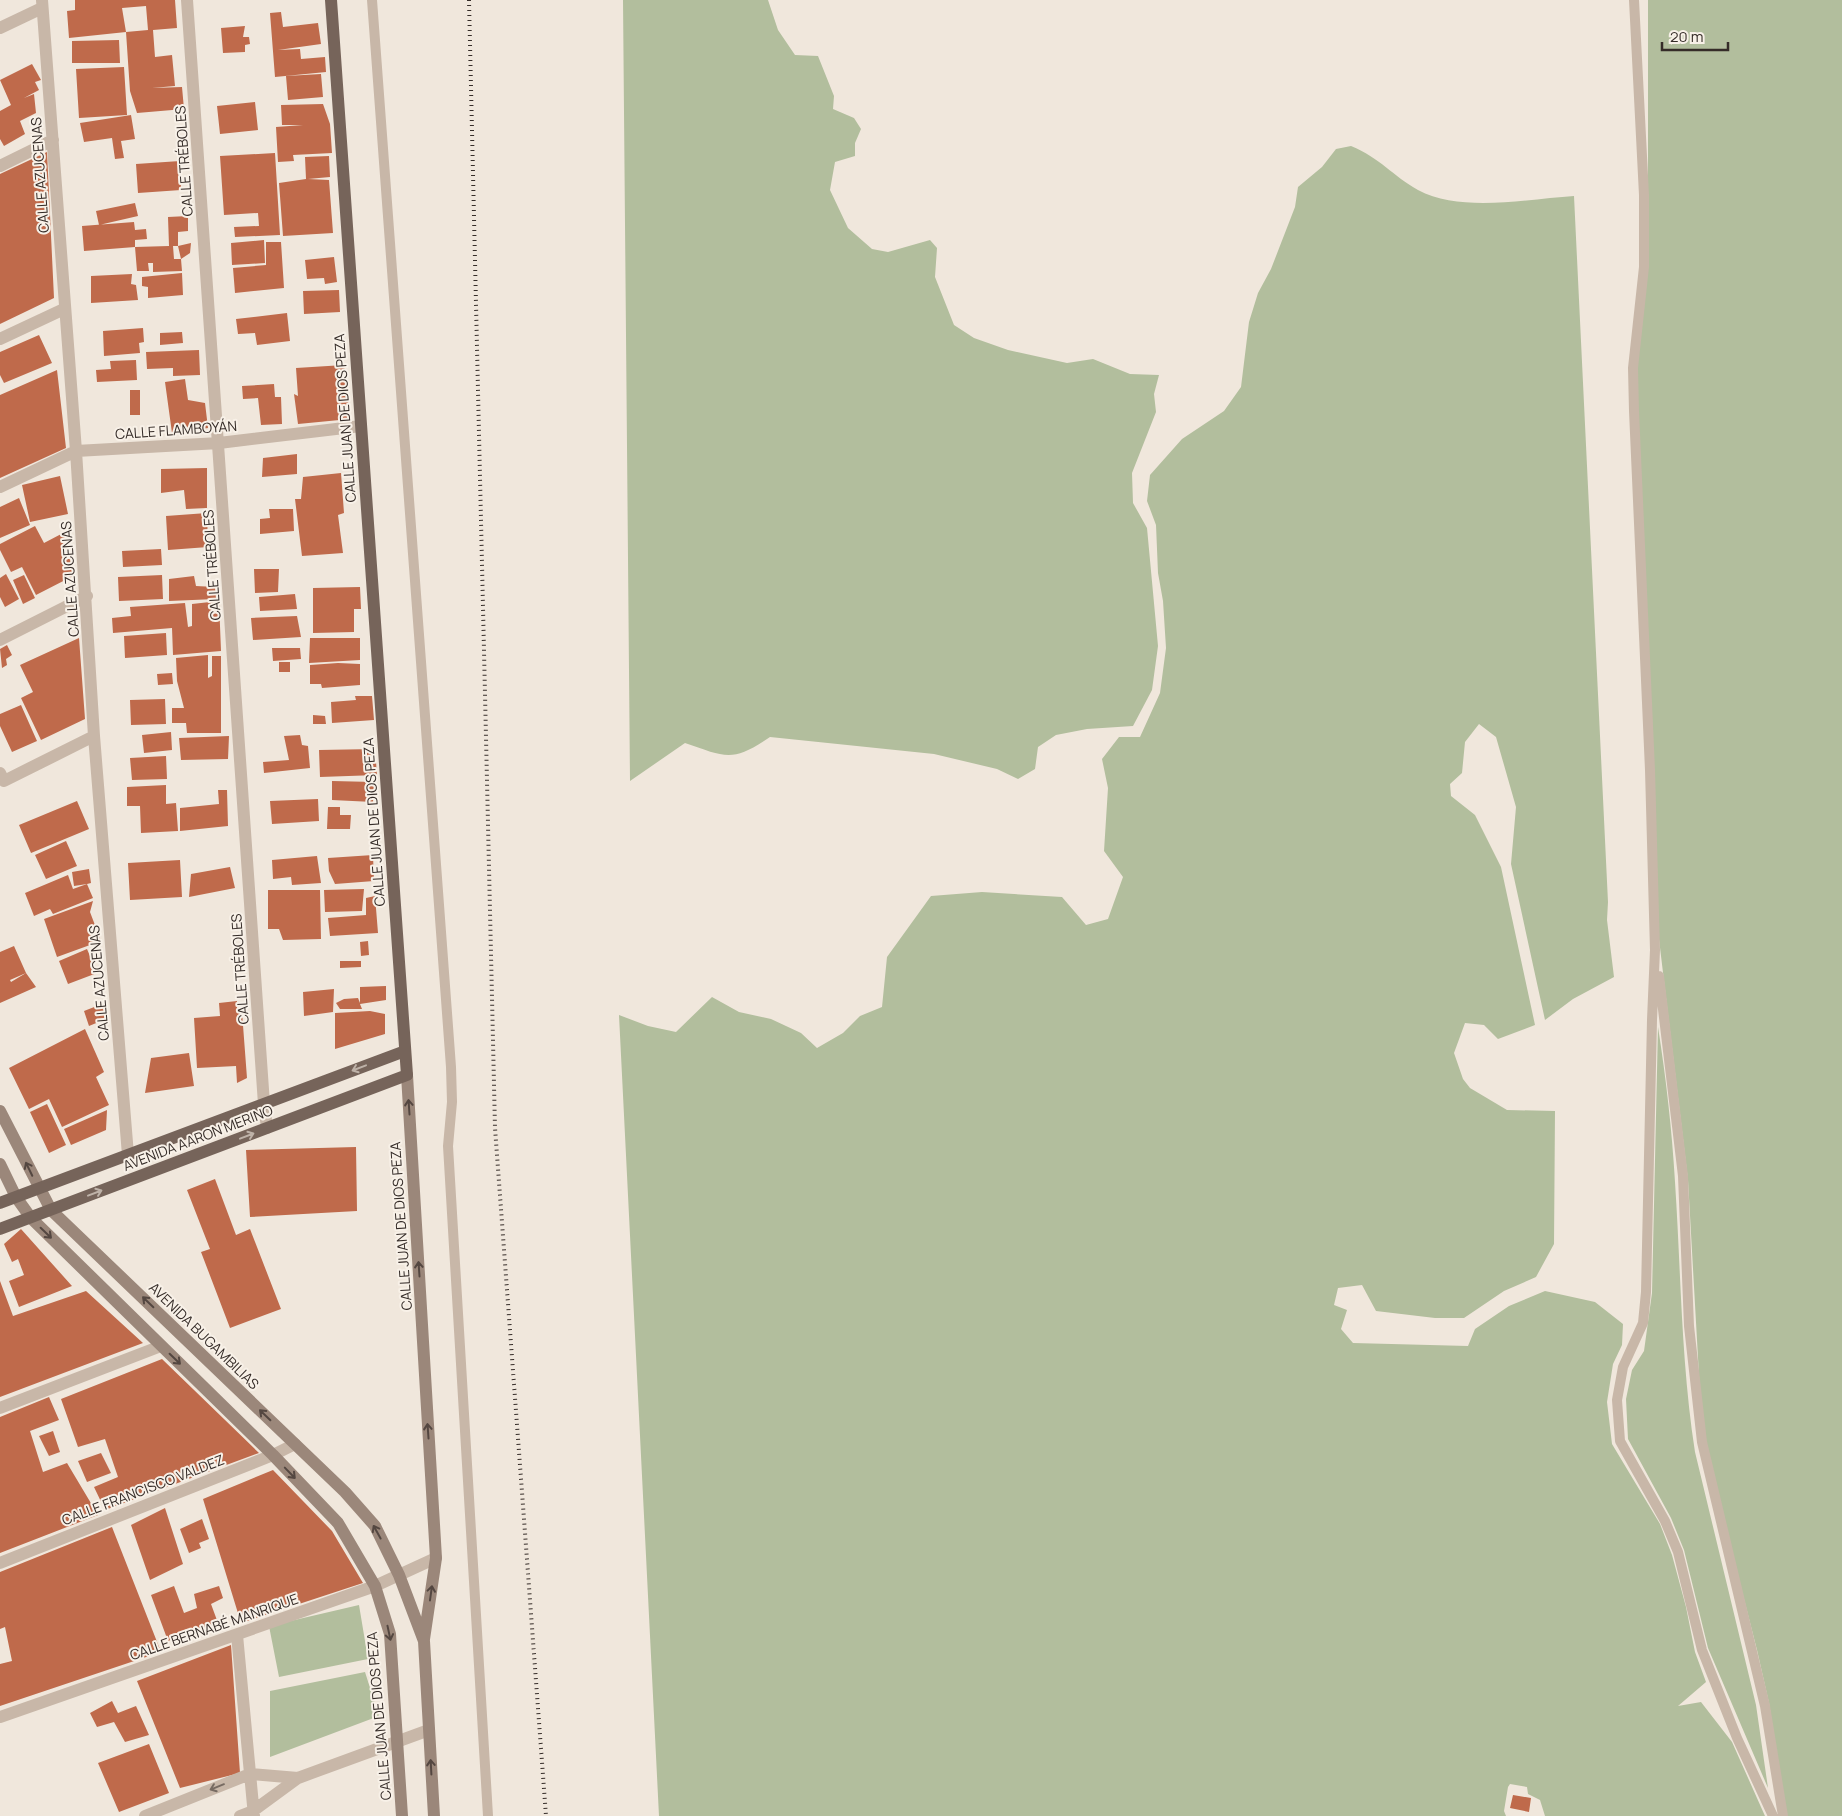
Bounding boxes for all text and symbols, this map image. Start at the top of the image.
scale bar [1662,20,1728,52]
text: 20 m [1670,26,1703,47]
street label: CALLE TRÉBOLES [170,105,197,217]
street label: CALLE AZUCENAS [26,116,53,233]
street label: CALLE JUAN DE DIOS PEZA [329,333,360,503]
street label: CALLE FLAMBOYÁN [114,416,238,443]
street label: CALLE TRÉBOLES [198,509,225,621]
street label: CALLE AZUCENAS [56,520,83,637]
street label: CALLE JUAN DE DIOS PEZA [358,737,389,907]
street label: CALLE TRÉBOLES [226,913,253,1025]
street label: CALLE AZUCENAS [84,924,113,1042]
one-way arrow [352,1064,367,1073]
one-way arrow [404,1099,413,1115]
street label: AVENIDA AARON MERINO [120,1100,275,1175]
one-way arrow [239,1130,254,1139]
street label: CALLE JUAN DE DIOS PEZA [385,1141,416,1311]
one-way arrow [23,1162,33,1177]
one-way arrow [86,1188,102,1197]
one-way arrow [40,1227,52,1239]
one-way arrow [414,1261,423,1277]
street label: AVENIDA BUGAMBILIAS [145,1278,264,1393]
one-way arrow [141,1296,154,1308]
one-way arrow [169,1353,181,1365]
one-way arrow [259,1409,271,1421]
one-way arrow [424,1423,433,1439]
street label: CALLE FRANCISCO VALDEZ [59,1450,227,1529]
one-way arrow [284,1467,297,1479]
one-way arrow [372,1524,382,1539]
one-way arrow [426,1585,436,1601]
street label: CALLE BERNABÉ MANRIQUE [127,1589,301,1664]
one-way arrow [385,1624,394,1640]
street label: CALLE JUAN DE DIOS PEZA [362,1631,395,1801]
one-way arrow [427,1760,436,1776]
one-way arrow [210,1783,225,1792]

